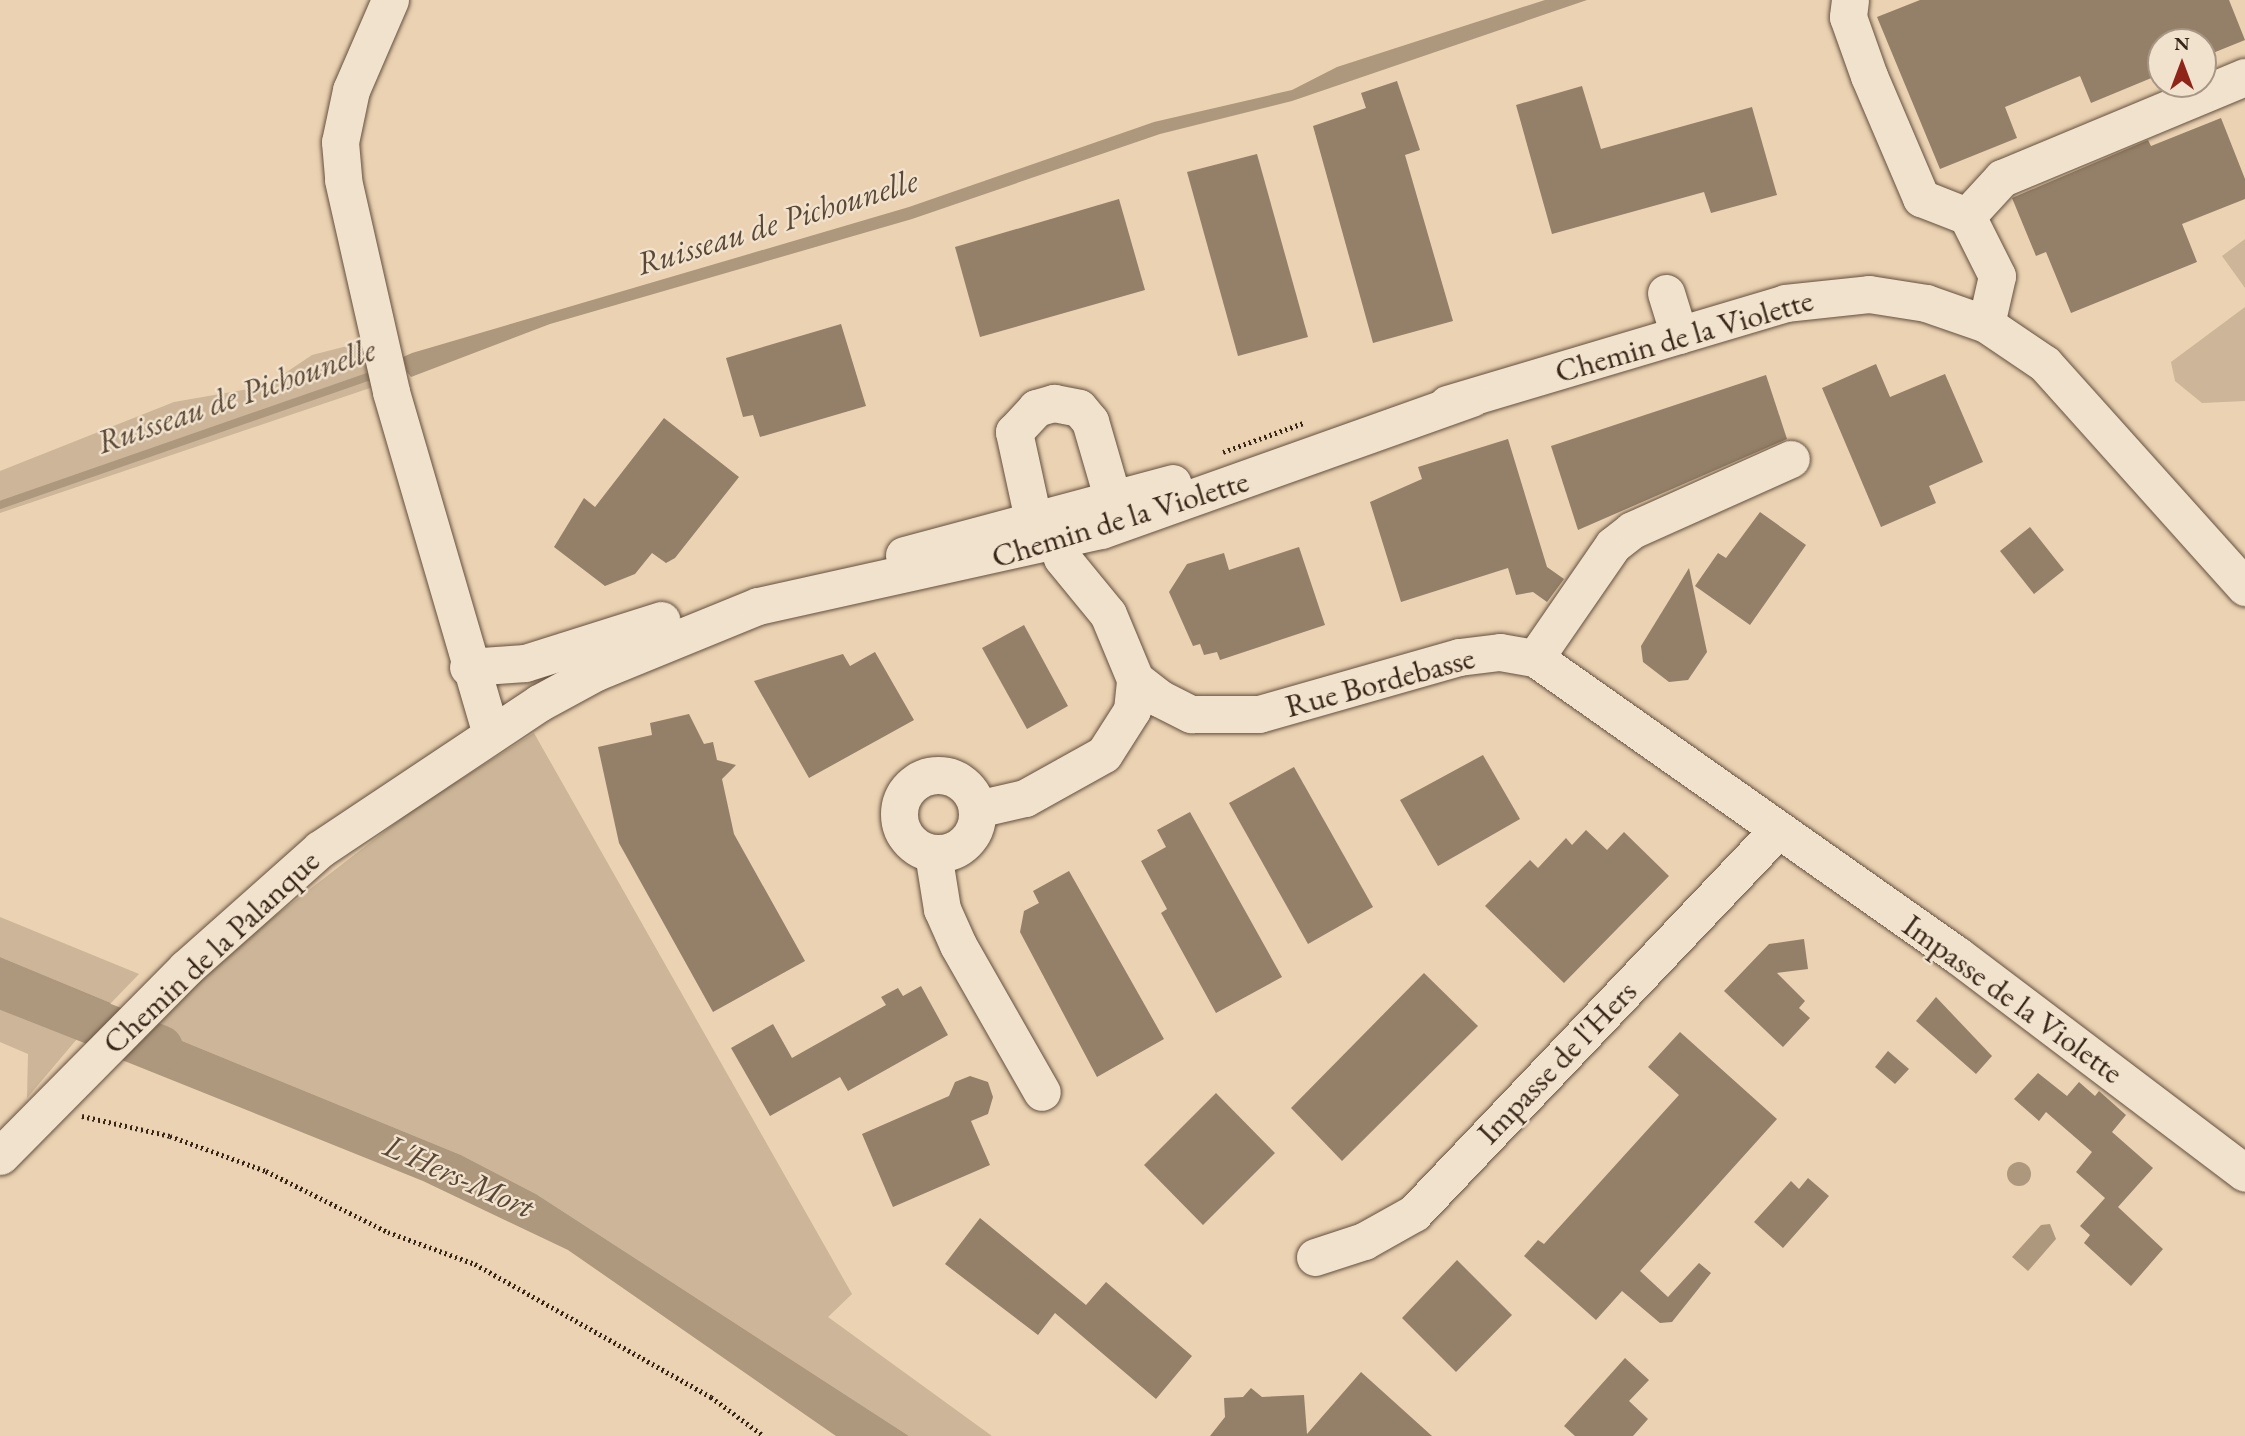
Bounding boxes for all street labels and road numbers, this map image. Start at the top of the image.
street label: Chemin de la Violette [1551,281,1817,391]
street label: Chemin de la Violette [987,462,1253,576]
street label: Rue Bordebasse [1281,638,1479,726]
street label: Chemin de la Palanque [95,842,327,1062]
street label: Impasse de la Violette [1895,906,2131,1092]
street label: Impasse de l'Hers [1469,972,1645,1152]

